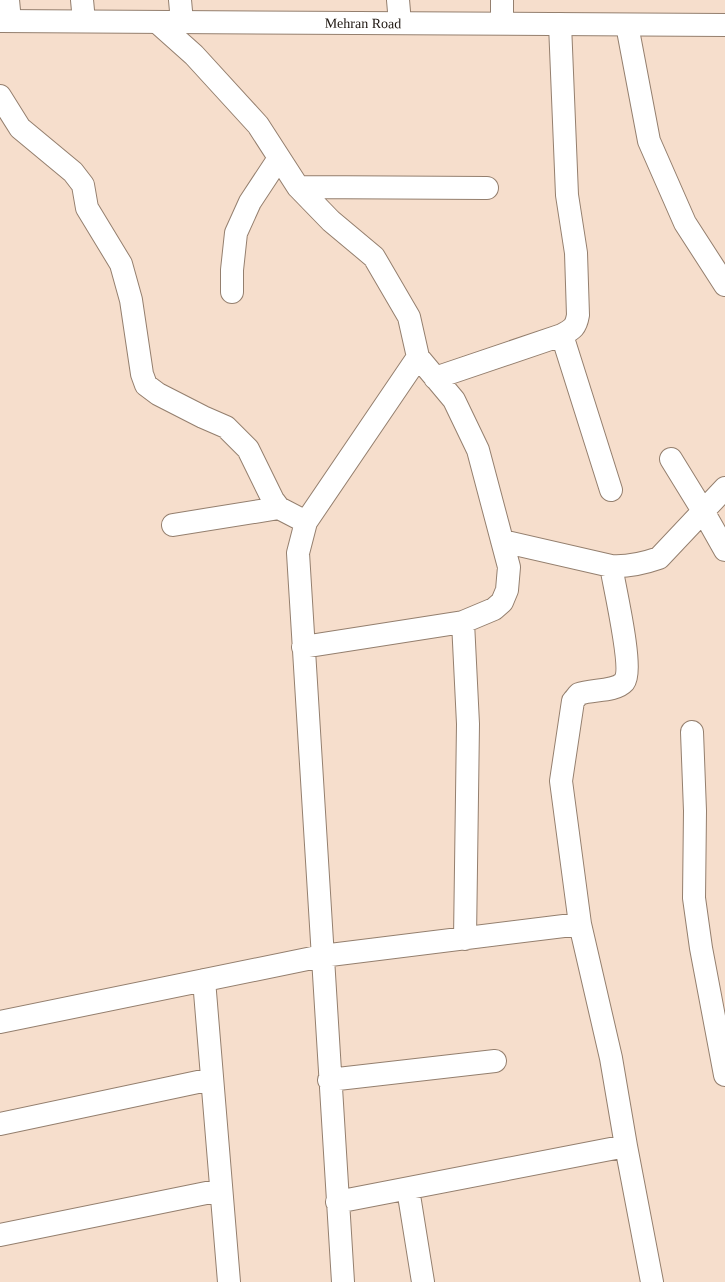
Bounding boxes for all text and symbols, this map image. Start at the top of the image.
street label: Mehran Road [325,16,401,31]

